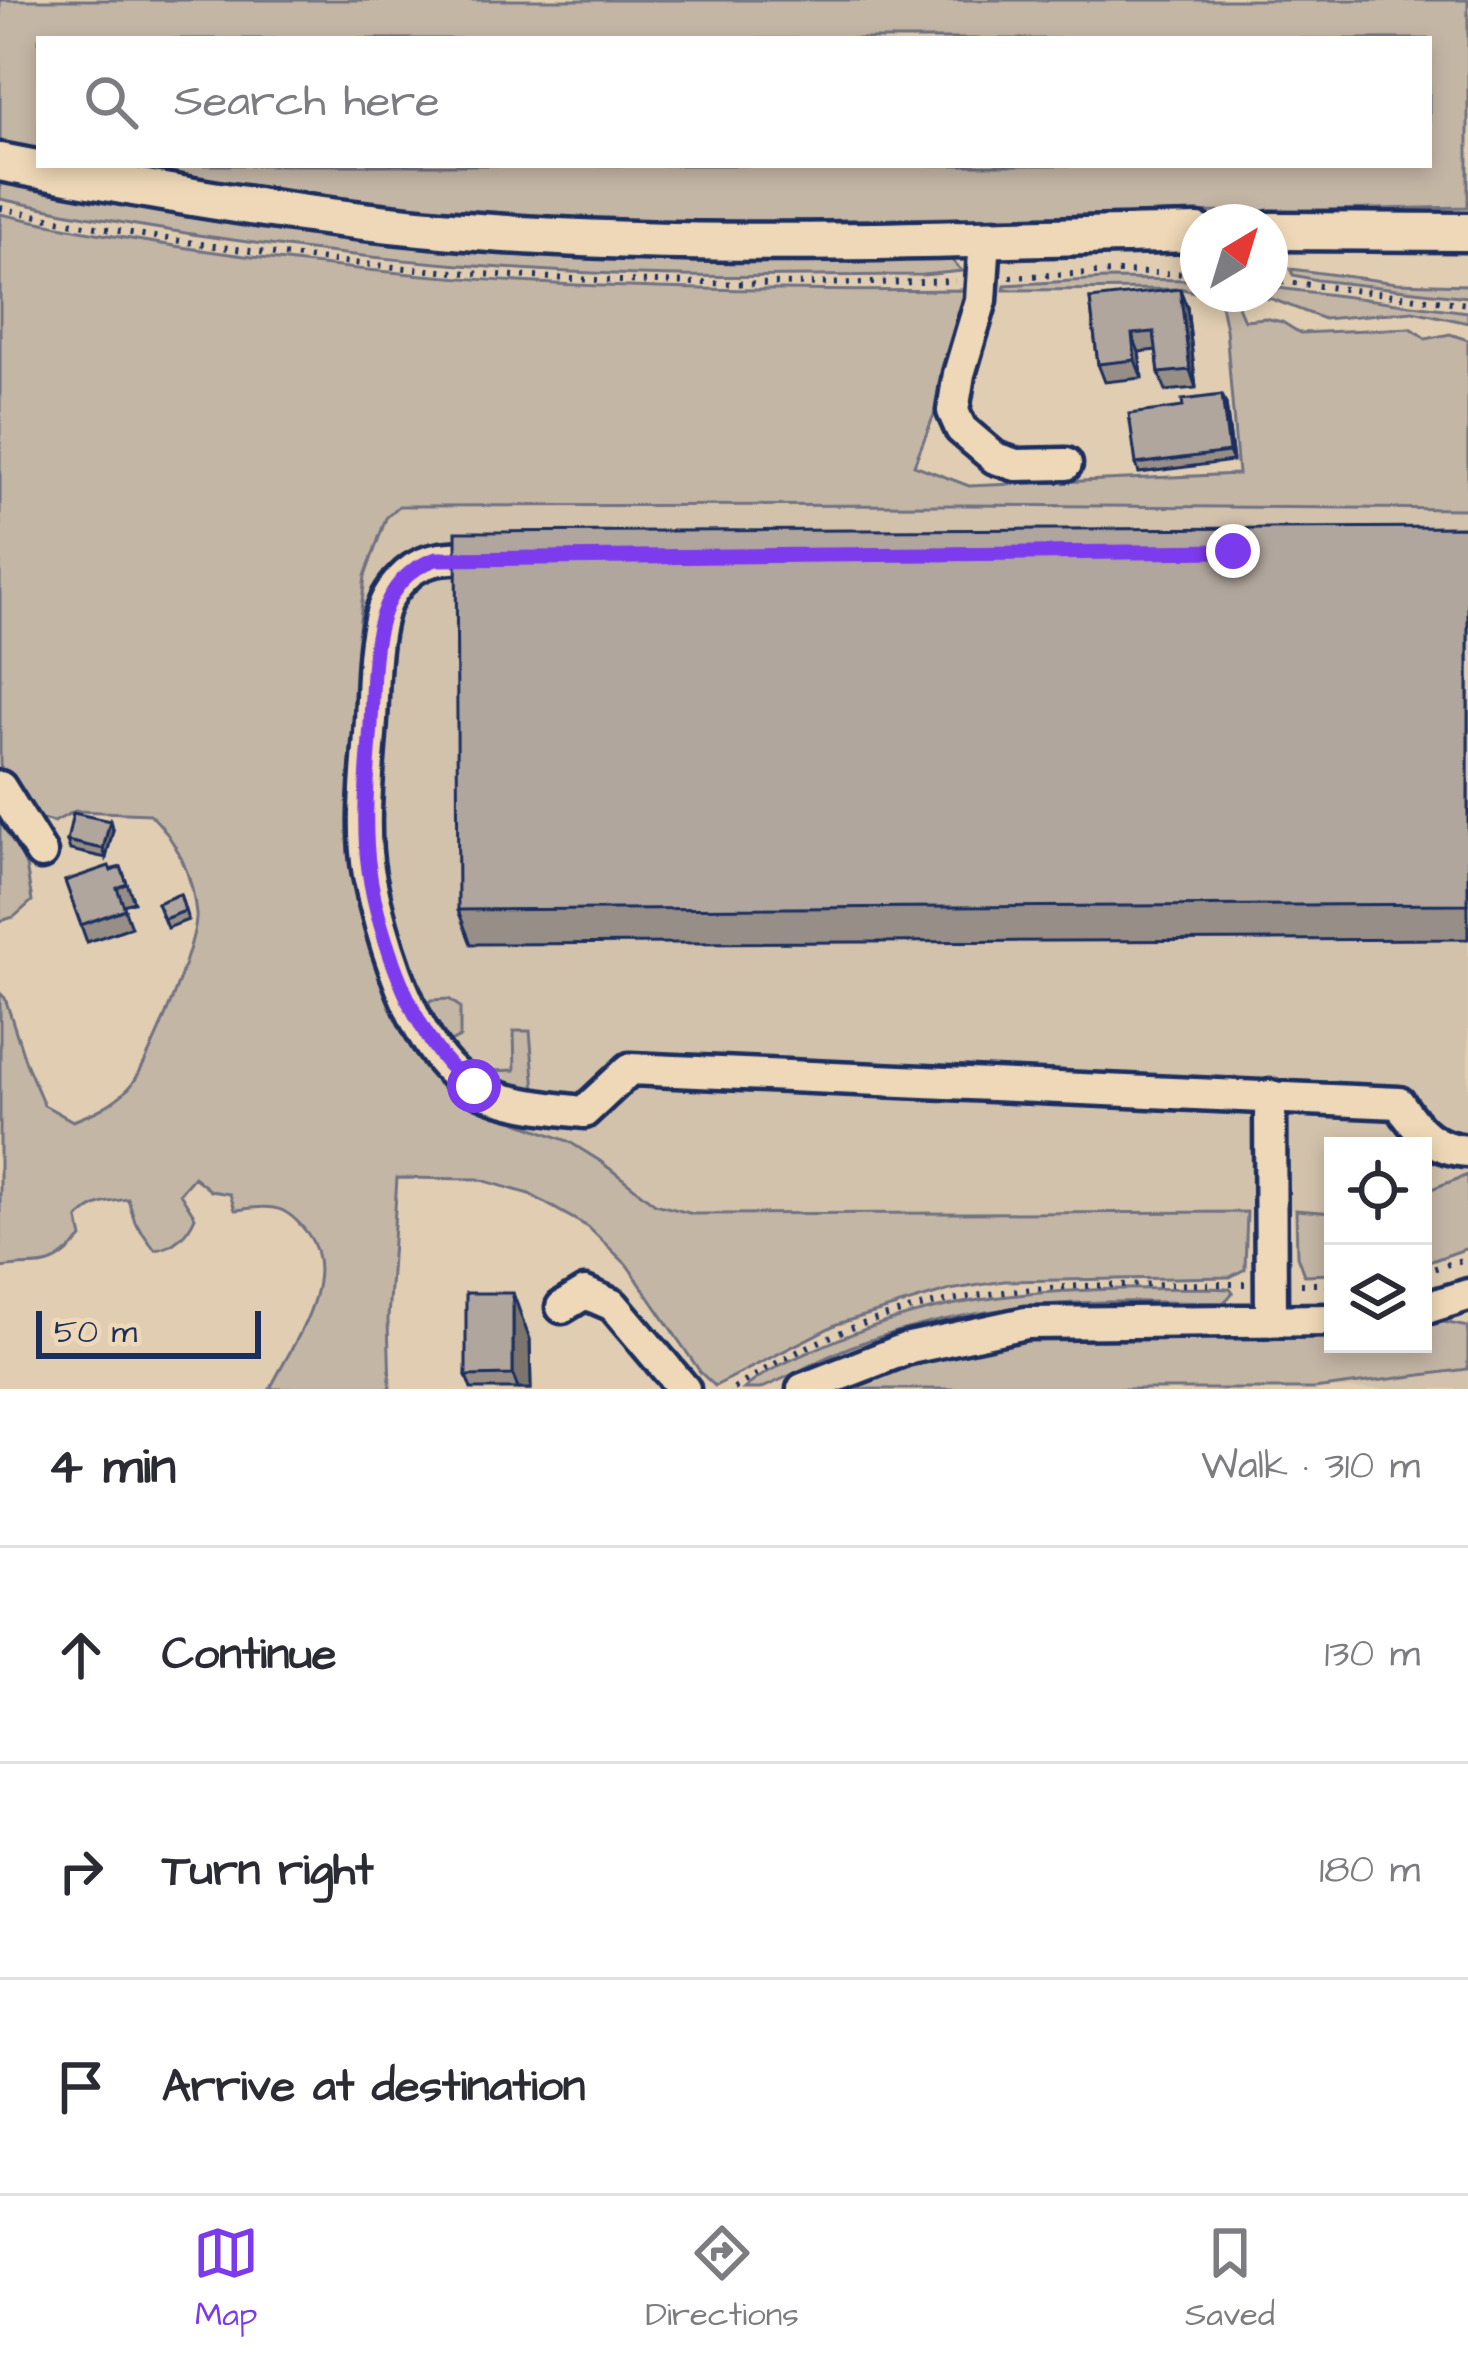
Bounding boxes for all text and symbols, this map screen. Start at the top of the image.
search box [36,36,1432,168]
icon: search [78,69,144,135]
text: Search here [174,71,440,133]
north arrow [1180,204,1288,312]
route end [1206,524,1260,578]
route start [447,1059,501,1113]
map controls [1324,1137,1432,1353]
button: locate [1324,1137,1432,1245]
button: layers [1324,1245,1432,1353]
scale bar [36,1305,261,1358]
text: 50 m [54,1309,137,1355]
text: 4 min [48,1432,176,1503]
text: Walk · 310 m [1201,1440,1420,1494]
icon: ahead [48,1622,114,1688]
text: Continue [162,1624,336,1686]
text: 130 m [1325,1628,1420,1682]
icon: right [48,1838,114,1904]
text: Turn right [162,1840,374,1902]
text: 180 m [1319,1844,1420,1898]
icon: arrive [48,2054,114,2120]
text: Arrive at destination [162,2056,585,2118]
tab: Map [193,2220,259,2338]
tab: Directions [645,2220,799,2338]
tab: Saved [1185,2220,1275,2338]

